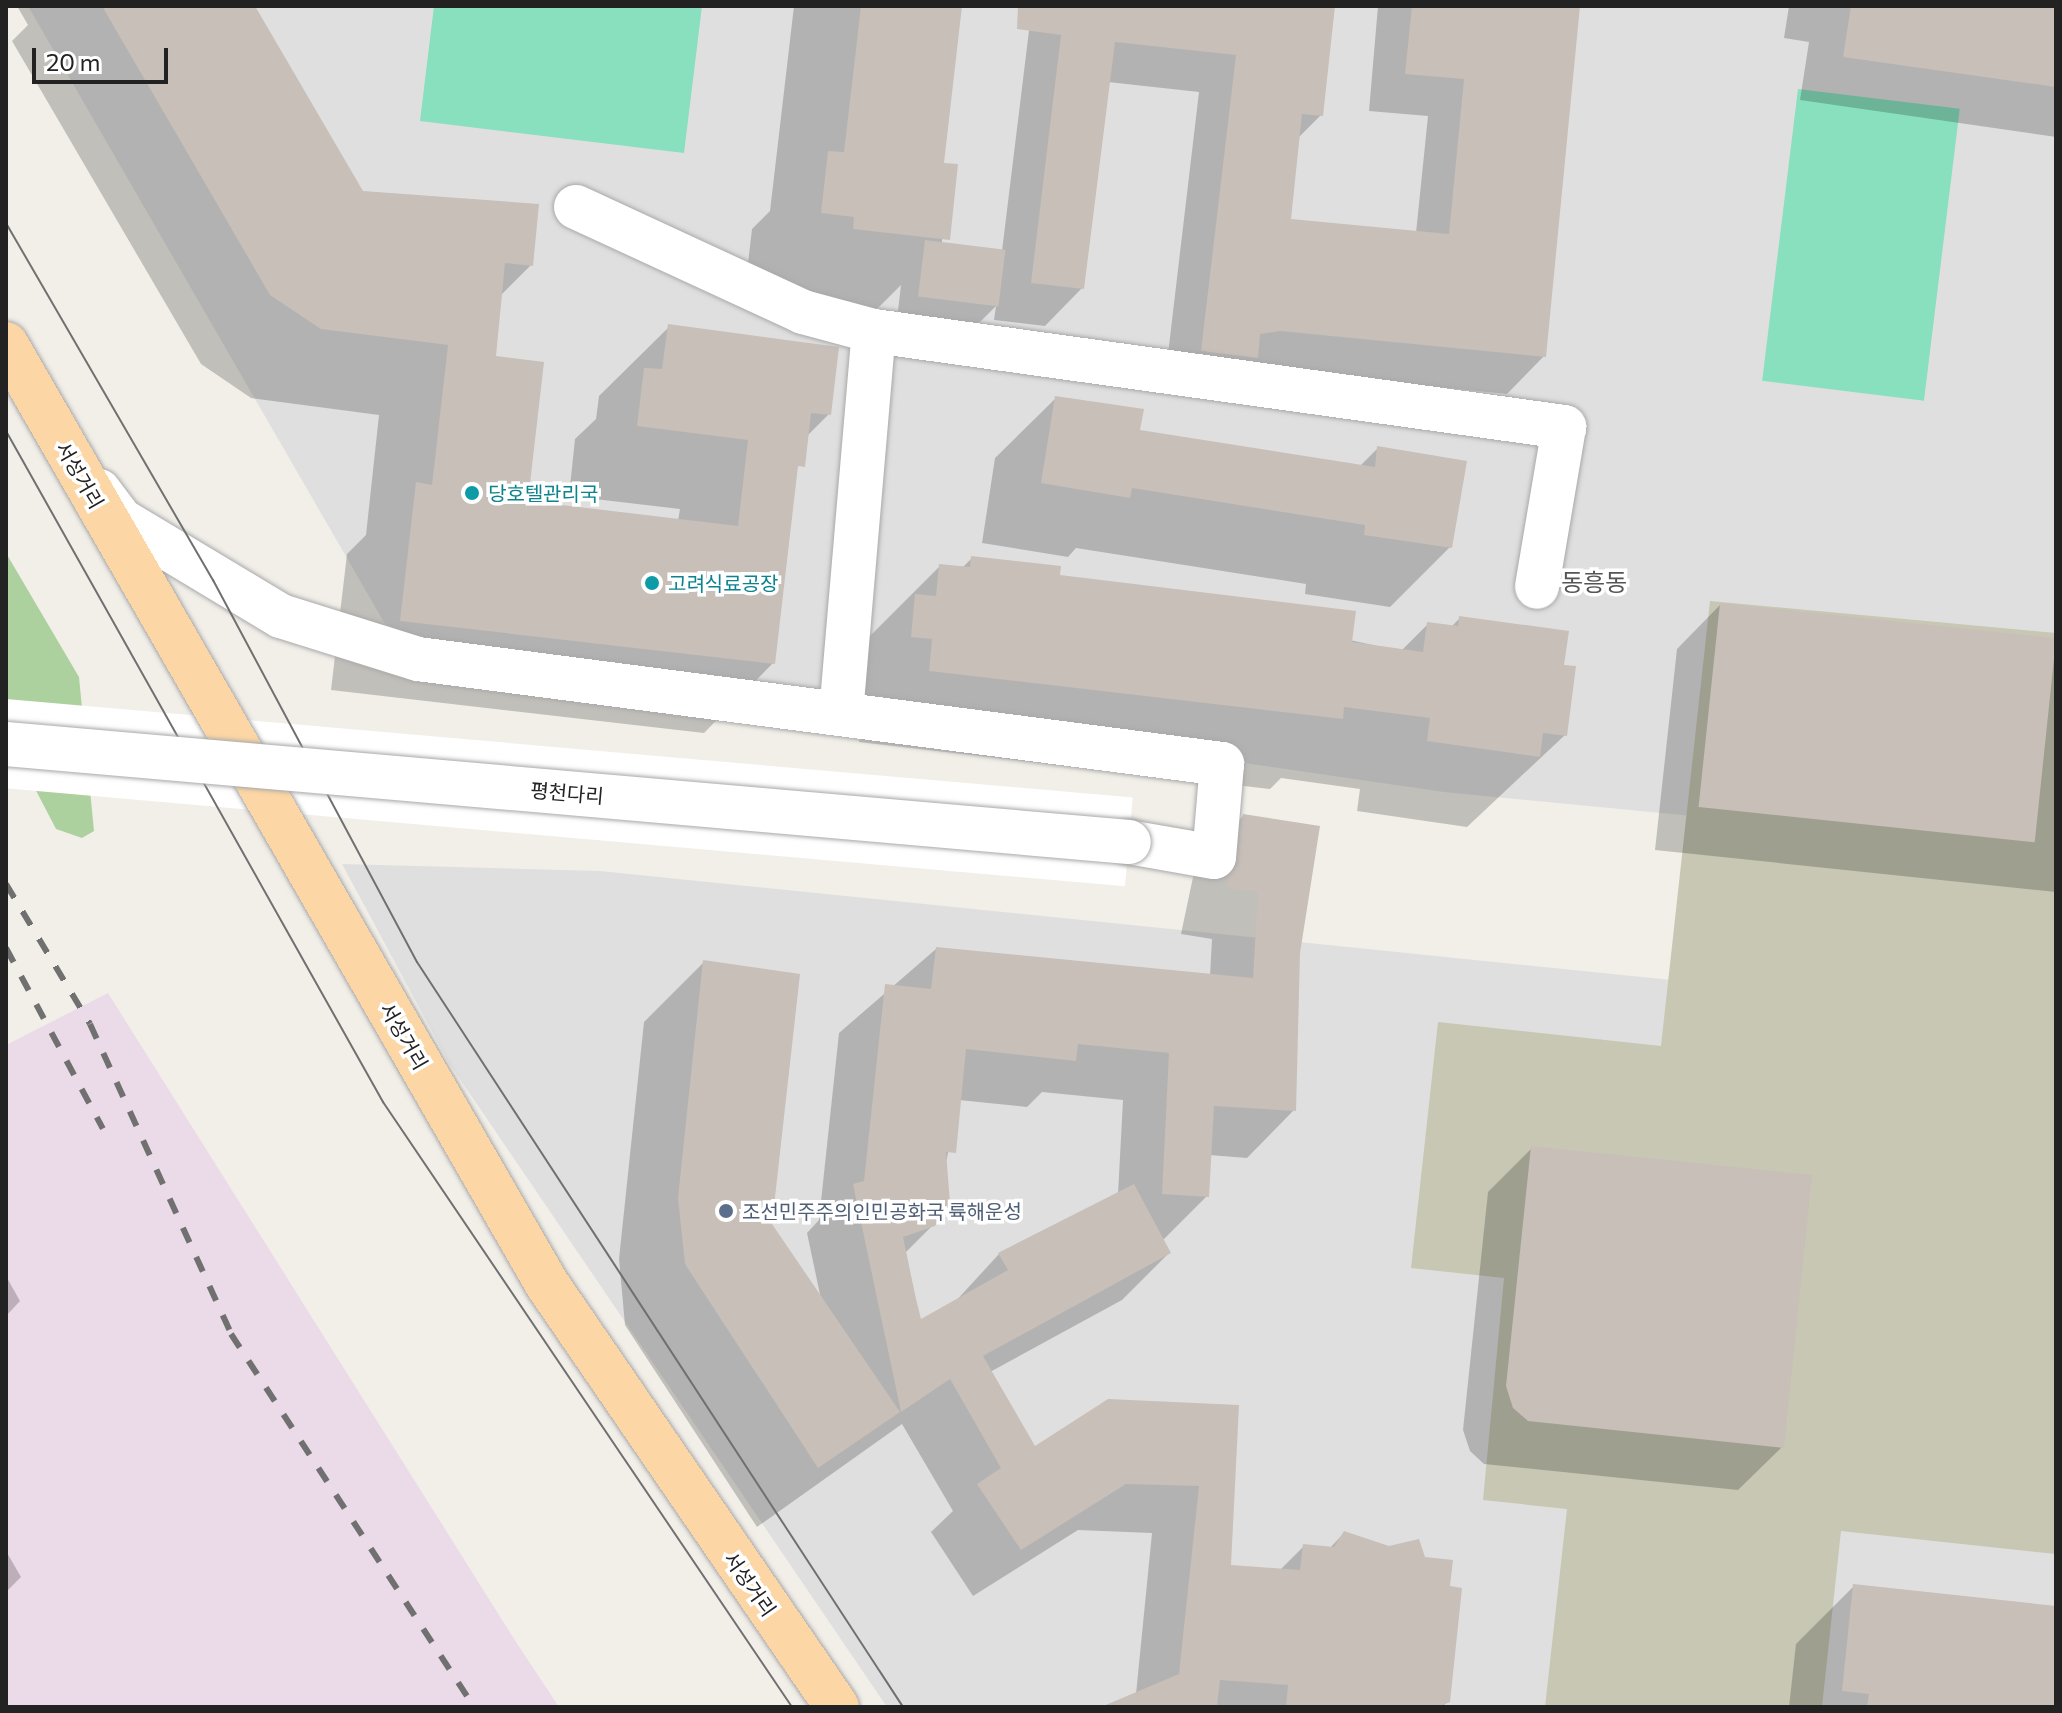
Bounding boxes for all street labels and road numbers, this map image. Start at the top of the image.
street label: 서성거리 [51,437,109,513]
street label: 평천다리 [529,778,605,808]
street label: 서성거리 [375,998,433,1074]
street label: 서성거리 [719,1547,781,1621]

